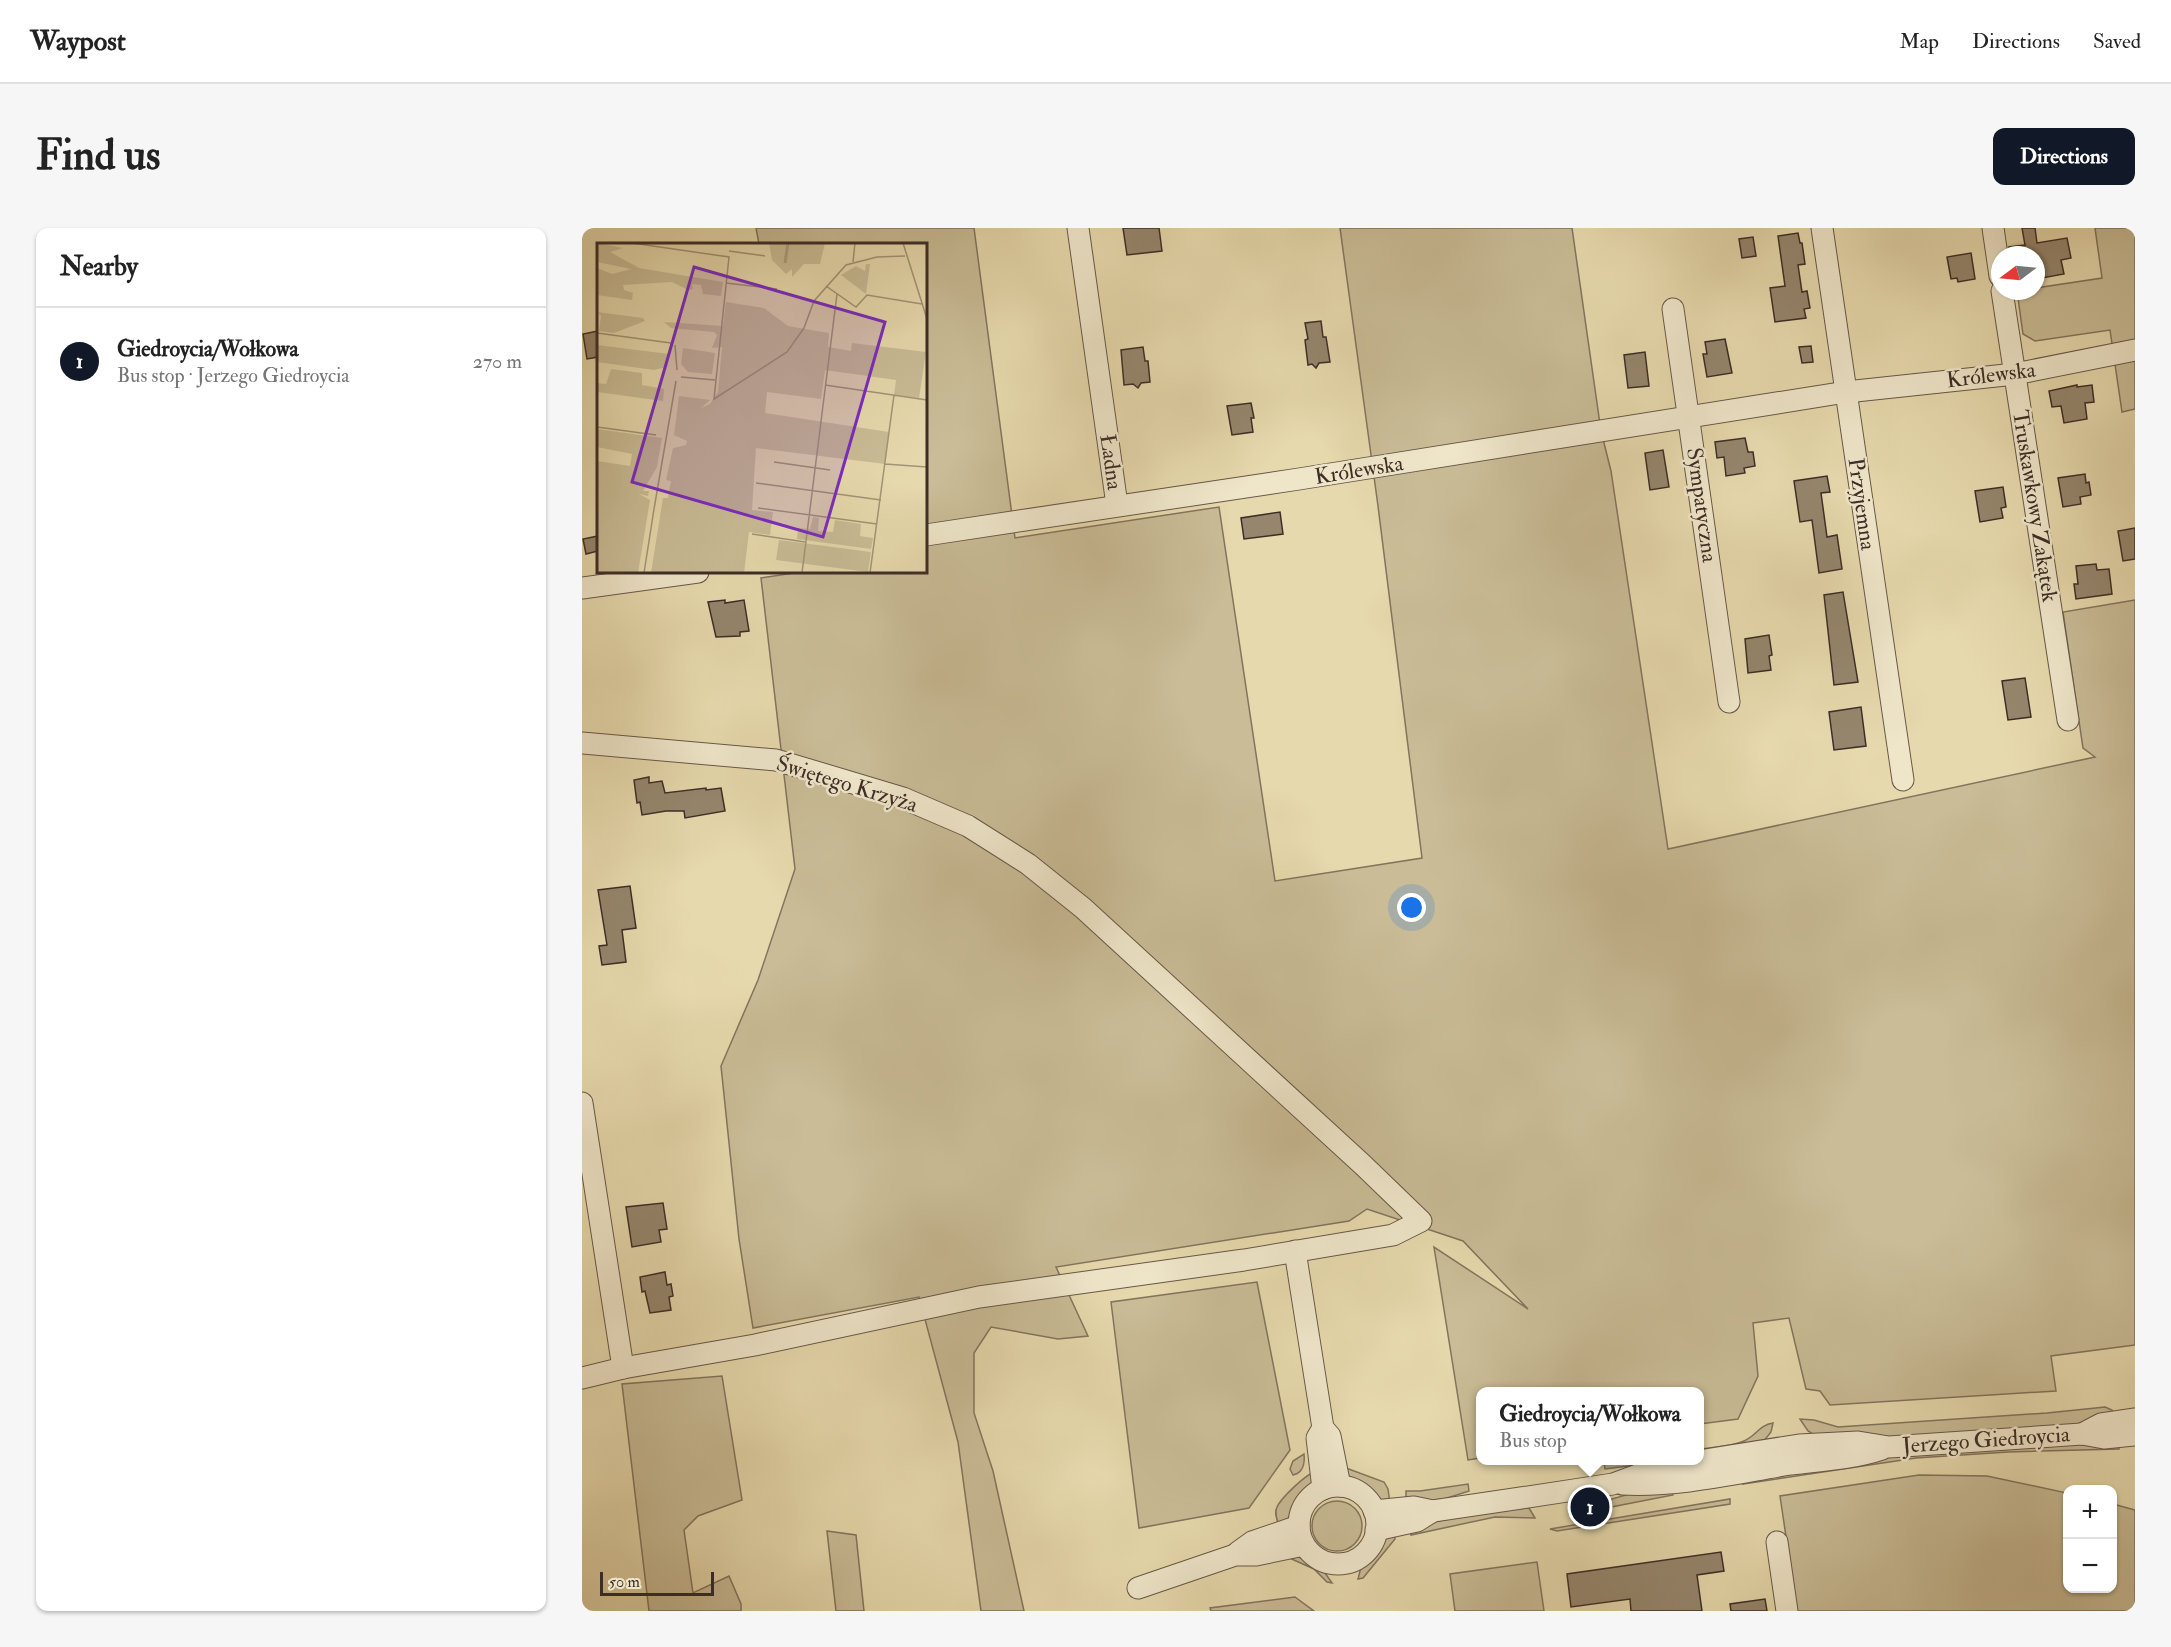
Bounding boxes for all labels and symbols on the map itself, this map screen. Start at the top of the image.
inset map [597,243,927,573]
north arrow [1991,246,2045,300]
street label: Królewska [1945,356,2038,394]
street label: Truskawkowy Zakątek [2006,408,2064,604]
street label: Ładna [1093,432,1129,493]
street label: Sympatyczna [1679,446,1724,565]
street label: Królewska [1313,449,1406,491]
street label: Przyjemna [1842,456,1882,553]
street label: Świętego Krzyża [773,749,922,819]
your location [1397,893,1426,922]
street label: Jerzego Giedroycia [1900,1420,2072,1460]
pin: 1 [1570,1484,1610,1530]
scale bar [600,1569,714,1596]

